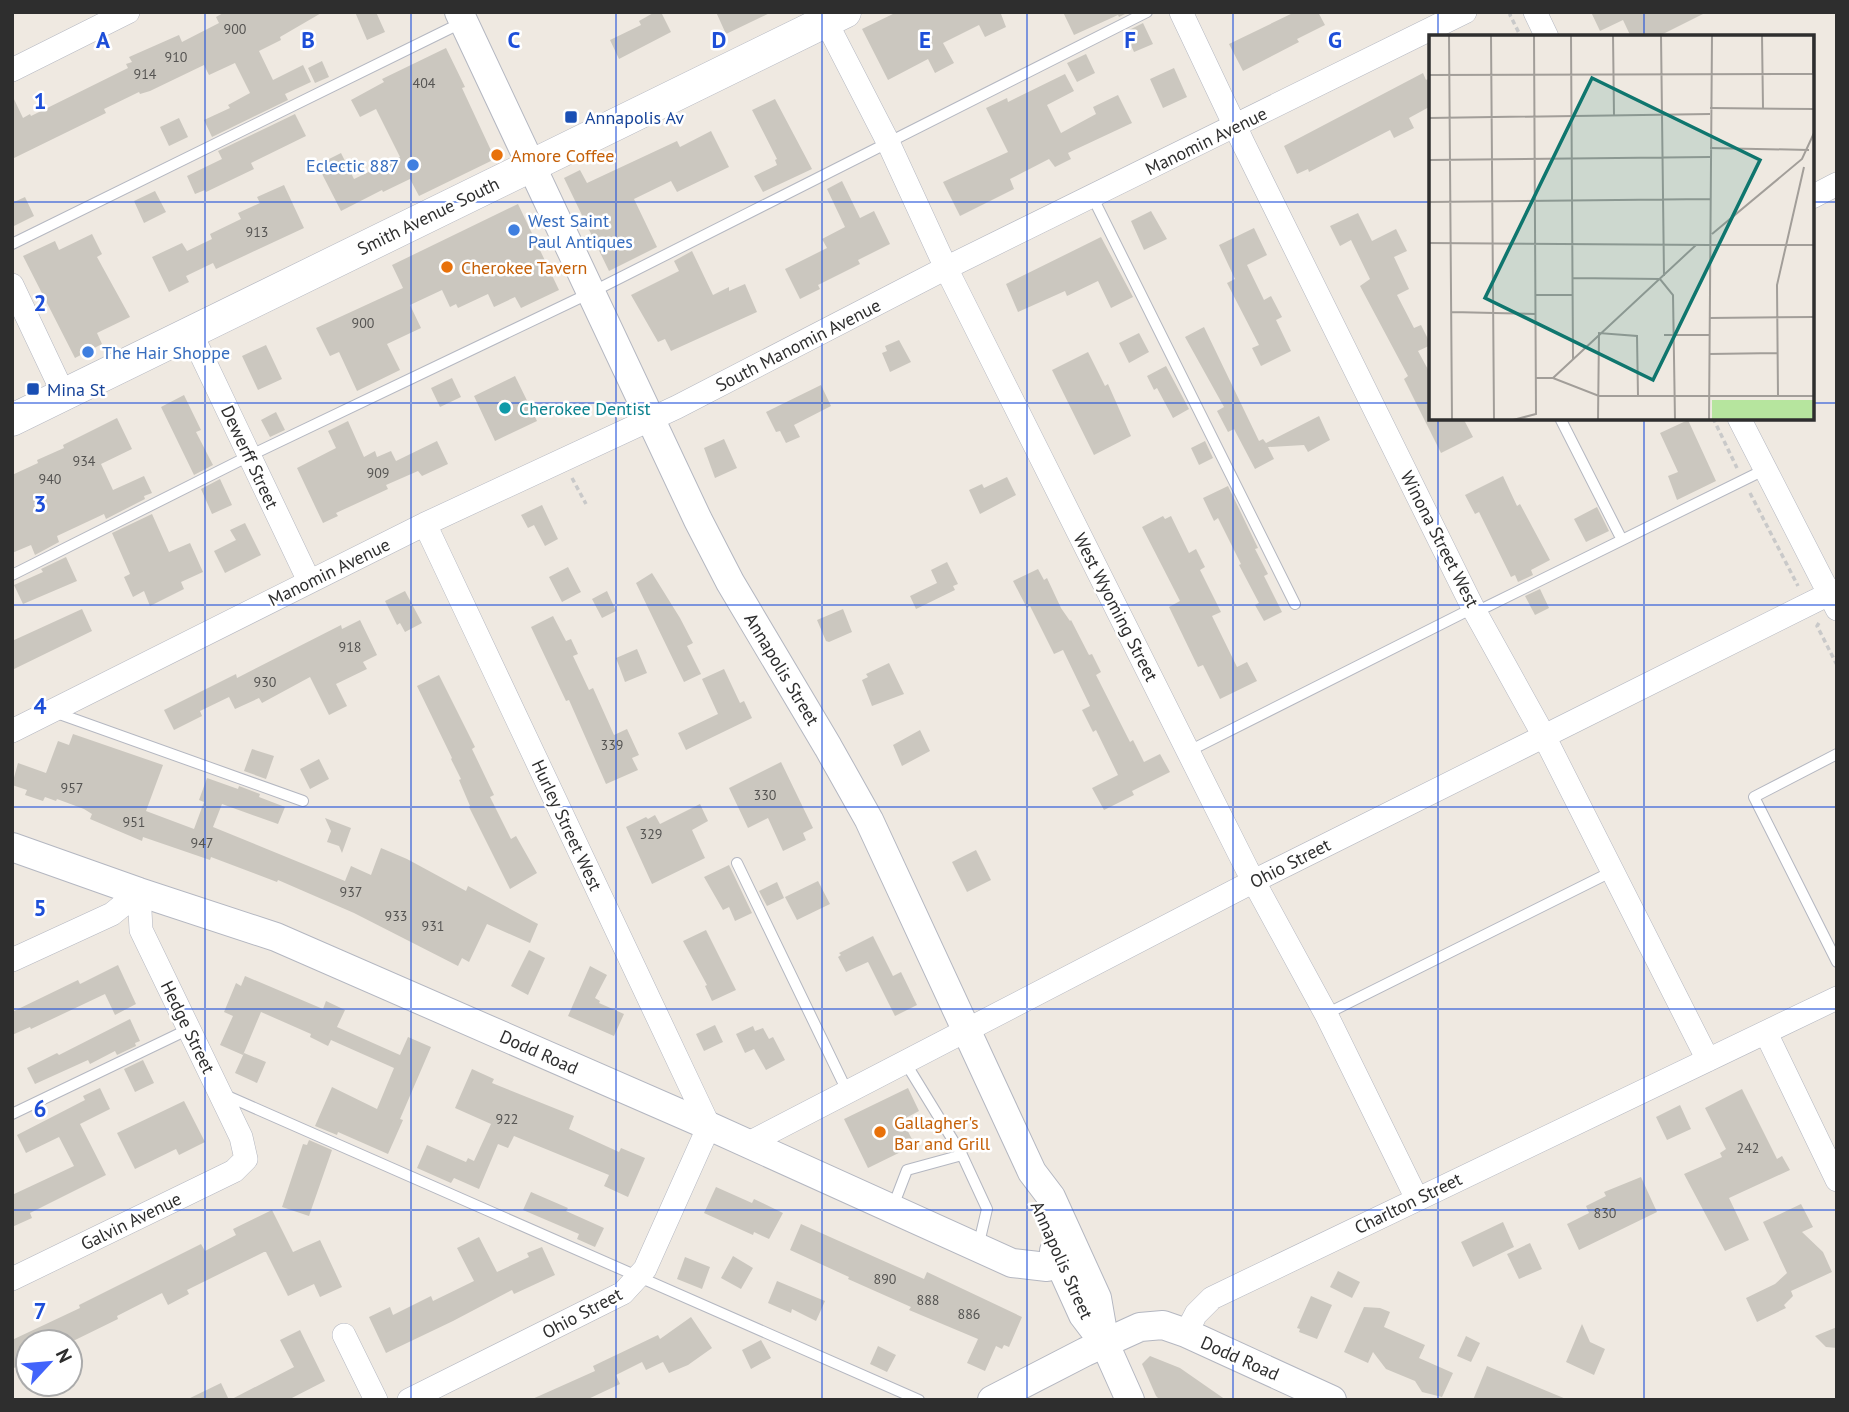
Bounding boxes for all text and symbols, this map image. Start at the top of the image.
house number: 900 [224,20,247,38]
text: A [96,25,110,54]
text: B [301,25,315,54]
text: C [508,25,521,54]
text: D [712,25,726,54]
text: E [919,25,931,54]
text: F [1124,25,1136,54]
text: G [1328,25,1342,54]
inset map [1429,35,1814,420]
house number: 910 [165,48,188,66]
house number: 914 [134,65,157,83]
house number: 404 [413,74,436,92]
text: 1 [33,86,47,115]
street label: Manomin Avenue [1141,102,1271,180]
place label: Annapolis Av [585,106,684,129]
marker: Annapolis Av [563,109,579,125]
place label: Amore Coffee [511,144,614,167]
marker: Amore Coffee [489,147,505,163]
place label: Eclectic 887 [306,154,399,177]
marker: Eclectic 887 [405,157,421,173]
street label: Smith Avenue South [353,172,503,260]
place label: West Saint Paul Antiques [528,209,633,253]
marker: West Saint Paul Antiques [506,222,522,238]
house number: 913 [246,223,268,241]
place label: Cherokee Tavern [461,256,587,279]
marker: Cherokee Tavern [439,259,455,275]
text: 2 [33,288,47,317]
street label: South Manomin Avenue [712,293,884,397]
house number: 900 [352,314,375,332]
place label: The Hair Shoppe [102,341,230,364]
marker: The Hair Shoppe [80,344,96,360]
place label: Mina St [47,378,105,401]
marker: Mina St [25,381,41,397]
place label: Cherokee Dentist [519,397,651,420]
marker: Cherokee Dentist [497,400,513,416]
street label: Dewerff Street [216,402,284,512]
house number: 934 [73,452,96,470]
house number: 909 [367,464,389,482]
street label: Winona Street West [1396,467,1484,611]
house number: 940 [39,470,62,488]
text: 3 [33,489,47,518]
street label: West Wyoming Street [1069,529,1163,685]
street label: Manomin Avenue [264,533,394,611]
street label: Annapolis Street [739,609,825,729]
house number: 918 [339,638,361,656]
house number: 930 [254,673,277,691]
text: 4 [33,691,47,720]
house number: 339 [601,736,623,754]
street label: Hurley Street West [527,756,607,894]
house number: 957 [61,779,83,797]
house number: 330 [754,786,777,804]
house number: 951 [123,813,145,831]
house number: 329 [640,825,662,843]
street label: Ohio Street [1246,833,1334,893]
house number: 947 [191,834,213,852]
house number: 937 [340,883,362,901]
text: 5 [33,893,47,922]
house number: 933 [385,907,407,925]
house number: 931 [422,917,444,935]
street label: Hedge Street [156,977,220,1077]
street label: Dodd Road [496,1024,582,1080]
text: 6 [33,1094,47,1123]
house number: 922 [496,1110,518,1128]
place label: Gallagher's Bar and Grill [894,1111,991,1155]
marker: Gallagher's Bar and Grill [872,1124,888,1140]
house number: 242 [1737,1139,1759,1157]
street label: Charlton Street [1351,1167,1465,1239]
street label: Galvin Avenue [77,1187,185,1255]
street label: Annapolis Street [1026,1197,1098,1323]
house number: 830 [1594,1204,1617,1222]
house number: 890 [874,1270,897,1288]
street label: Ohio Street [538,1282,626,1344]
house number: 888 [917,1291,939,1309]
text: 7 [33,1296,47,1325]
house number: 886 [958,1305,980,1323]
north arrow [14,1328,84,1398]
street label: Dodd Road [1197,1330,1283,1386]
text: N [51,1345,78,1366]

